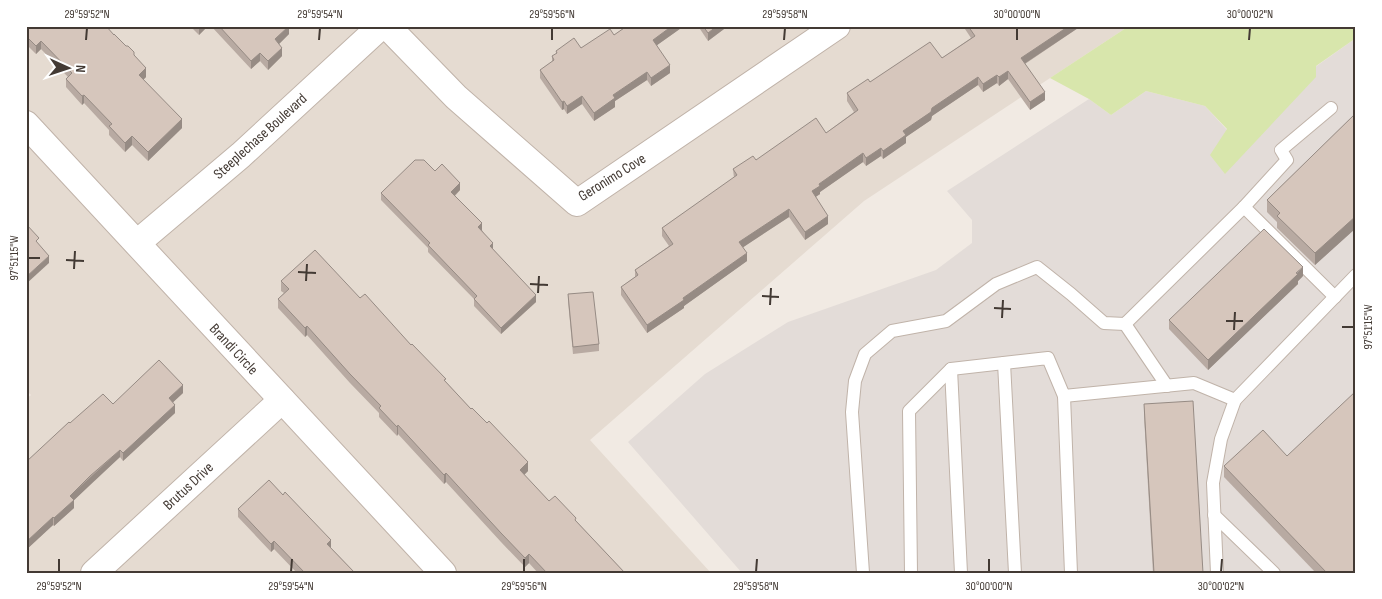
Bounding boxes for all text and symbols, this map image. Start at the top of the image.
text: 29°59'52"N [64,7,110,22]
text: 29°59'54"N [297,7,343,22]
text: 29°59'56"N [529,7,575,22]
text: 29°59'58"N [762,7,808,22]
text: 30°00'00"N [994,7,1040,22]
text: 30°00'02"N [1227,7,1273,22]
north arrow [42,42,92,92]
text: N [72,64,89,73]
street label: Steeplechase Boulevard [210,89,311,183]
street label: Geronimo Cove [575,149,650,206]
text: 97°51'15"W [7,235,22,281]
text: 97°51'15"W [1361,304,1376,350]
street label: Brandi Circle [205,320,262,379]
street label: Brutus Drive [159,458,218,514]
text: 29°59'52"N [36,579,82,594]
text: 29°59'54"N [268,579,314,594]
text: 29°59'56"N [501,579,547,594]
text: 29°59'58"N [733,579,779,594]
text: 30°00'00"N [966,579,1012,594]
text: 30°00'02"N [1198,579,1244,594]

